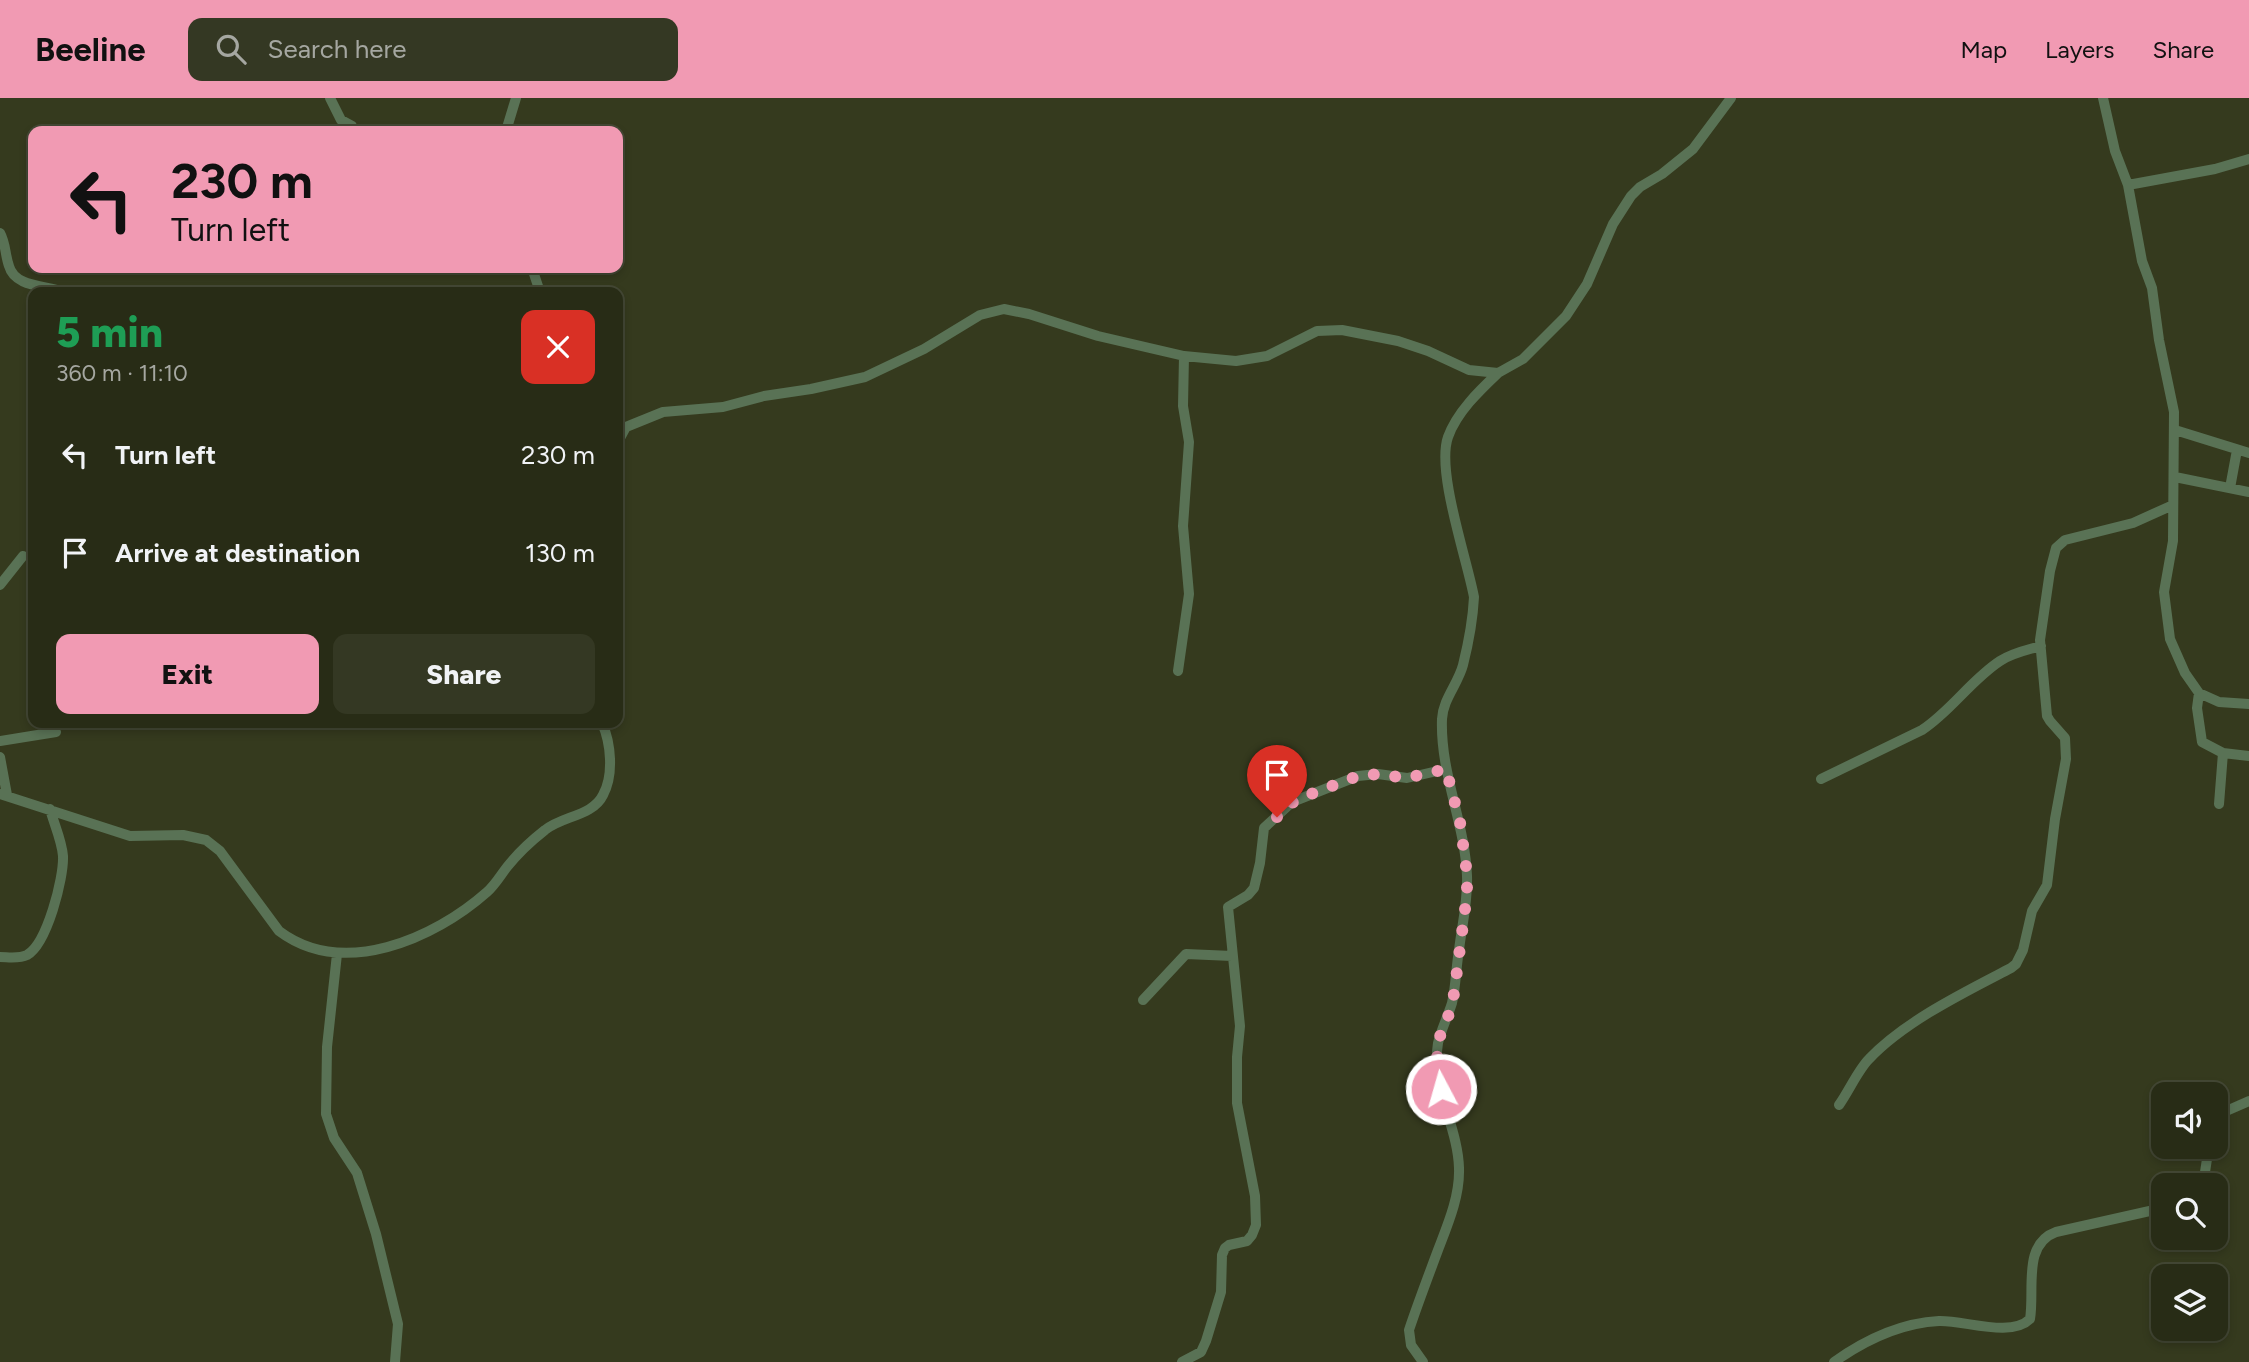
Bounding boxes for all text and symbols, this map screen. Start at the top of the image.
search box [188,18,678,81]
text: Beeline [35,30,146,69]
icon: search [212,30,250,68]
text: Search here [268,33,406,65]
text: Map [1960,35,2007,64]
text: Layers [2045,35,2114,64]
text: Share [2152,35,2214,64]
text: 230 m [171,151,313,210]
icon: left [56,154,147,245]
text: Turn left [171,211,290,249]
text: 5 min [56,307,163,358]
button: close [521,310,595,384]
text: 360 m · 11:10 [56,359,188,387]
icon: left [56,436,94,474]
text: Turn left [115,439,216,471]
text: 230 m [521,439,595,471]
icon: arrive [56,534,94,572]
text: Arrive at destination [115,537,360,569]
text: 130 m [525,537,595,569]
button: Exit [56,634,319,714]
button: Share [333,634,595,714]
pin [1247,745,1307,817]
icon: arrive [1258,756,1296,794]
position arrow [1404,1052,1478,1126]
map controls [2151,1082,2228,1341]
button: sound [2151,1082,2228,1159]
button: search [2151,1173,2228,1250]
button: layers [2151,1264,2228,1341]

